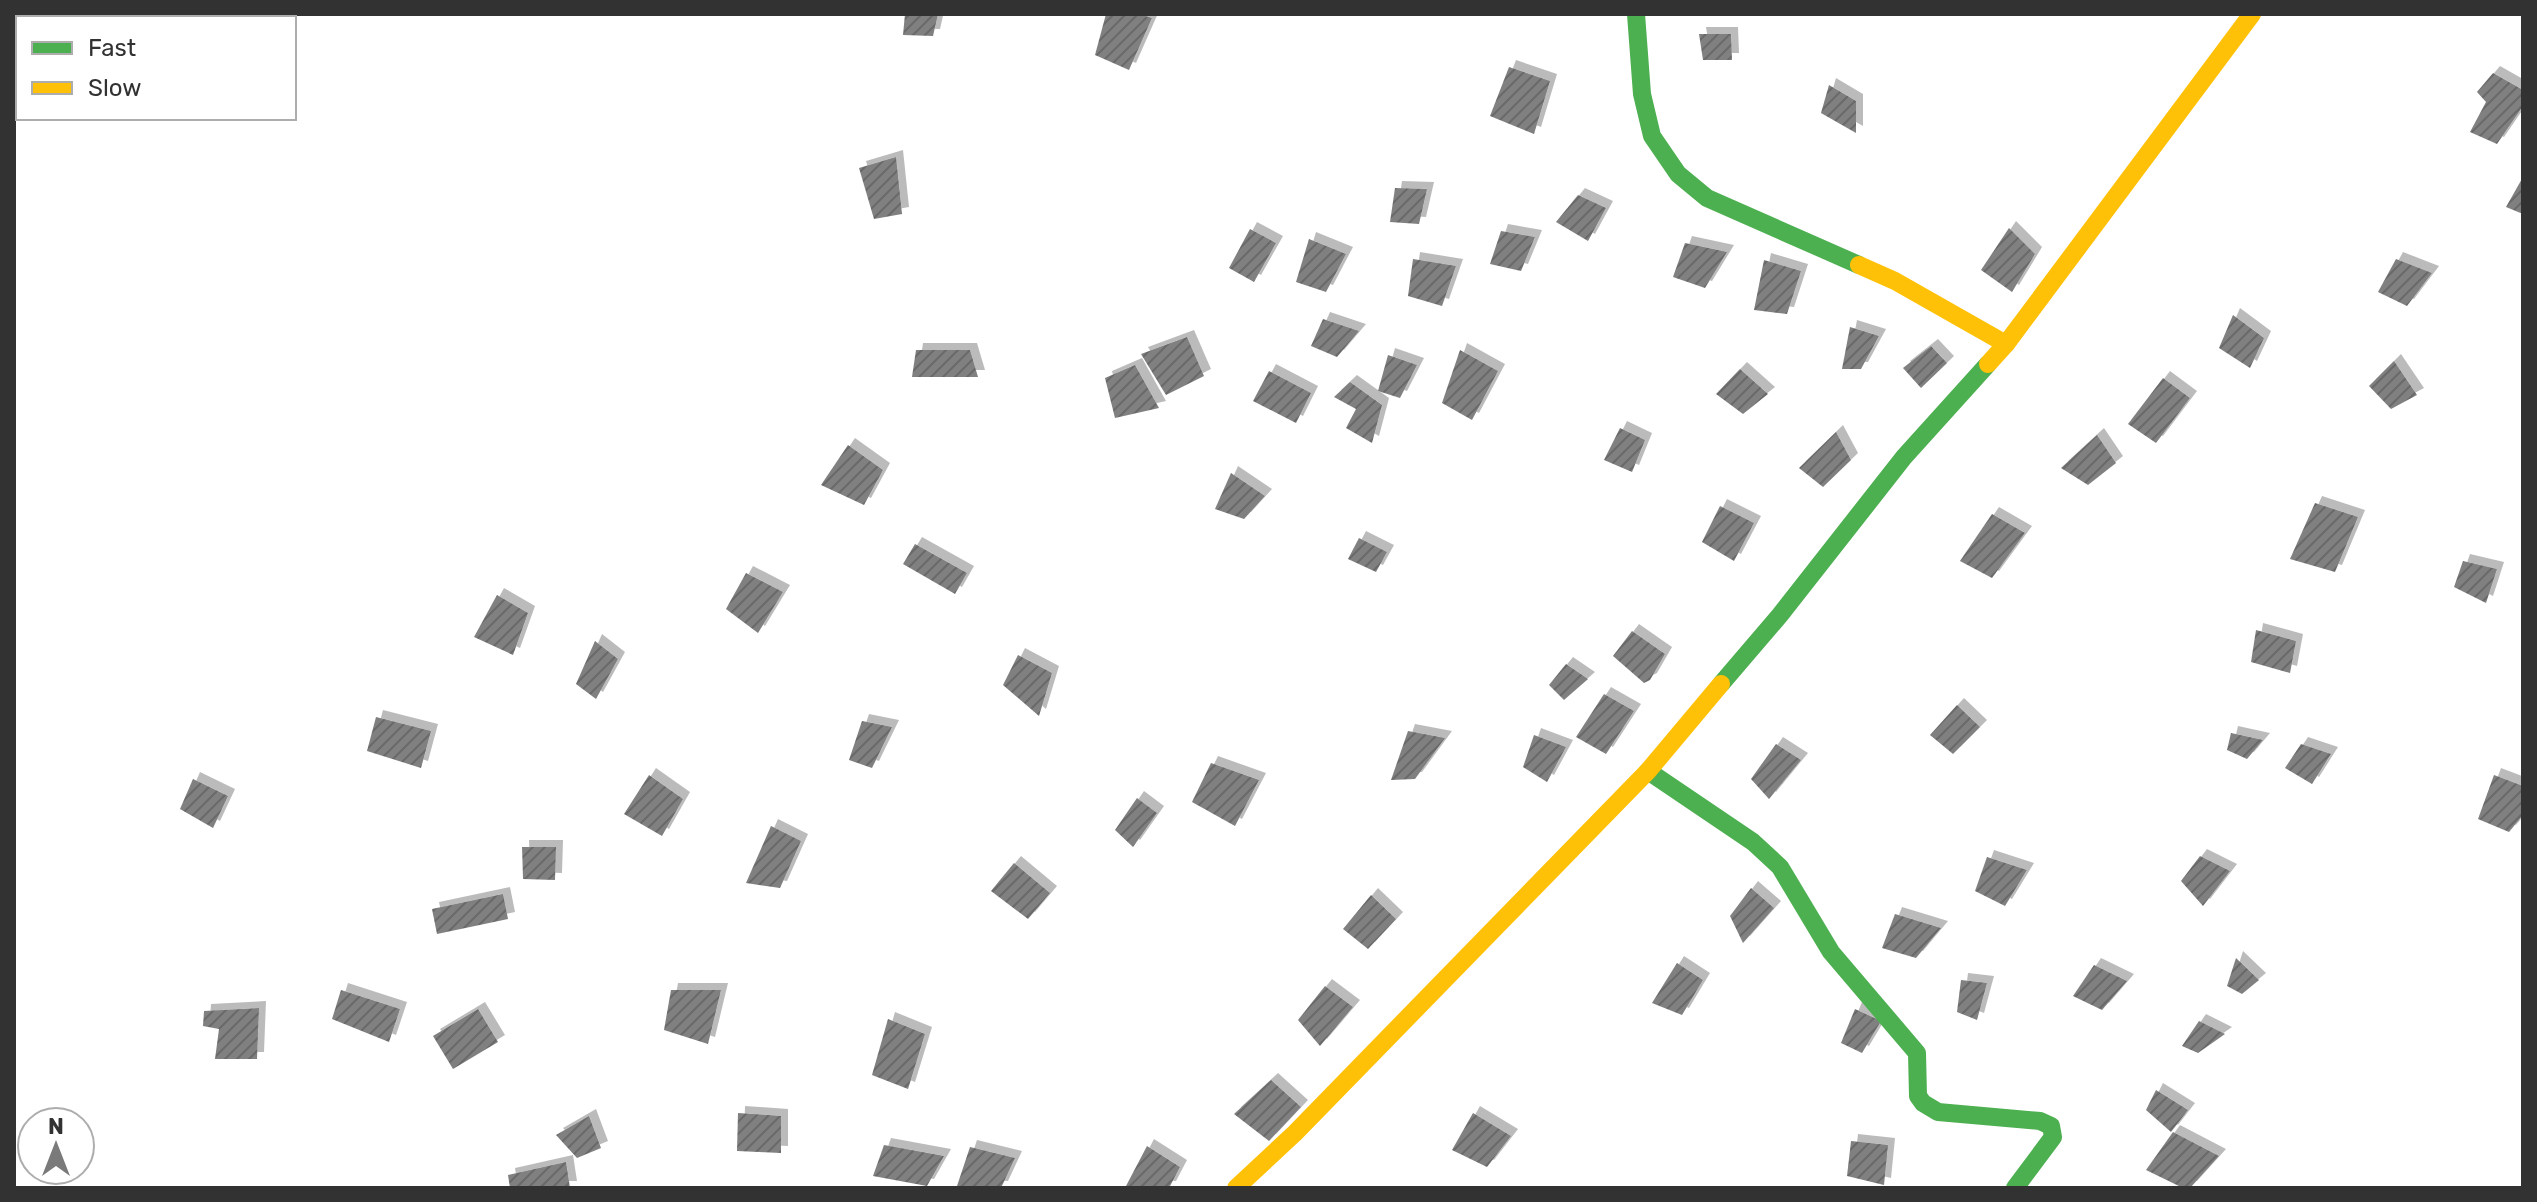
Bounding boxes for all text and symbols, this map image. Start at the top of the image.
legend [16,16,296,120]
text: Fast [88,34,136,62]
text: Slow [88,74,141,102]
north arrow [16,1106,96,1186]
text: N [48,1113,64,1140]

